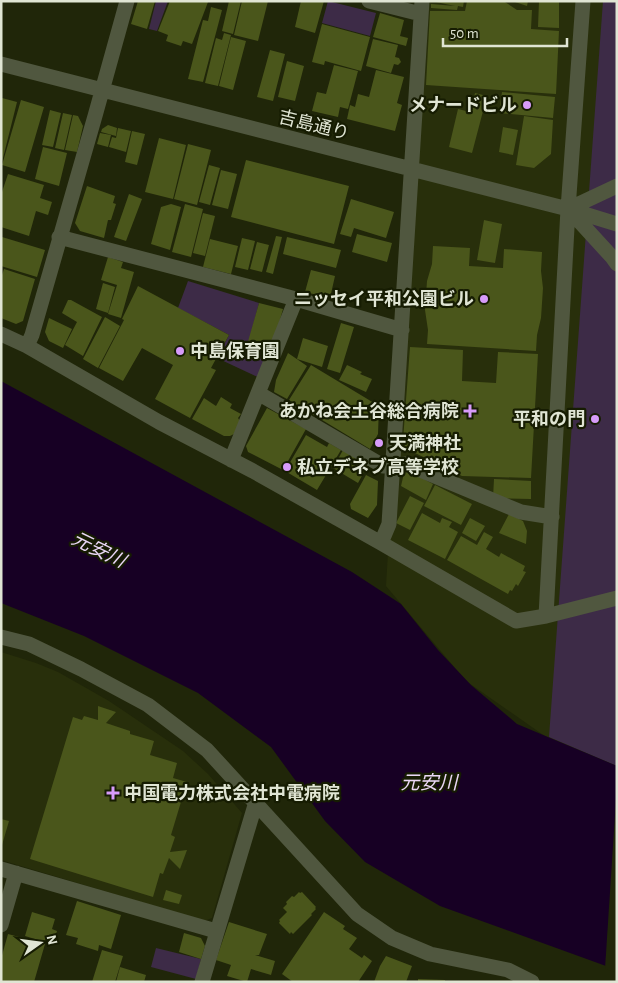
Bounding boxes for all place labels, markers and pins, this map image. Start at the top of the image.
place label: メナードビル [409,95,517,115]
marker: メナードビル [521,99,533,111]
place label: ニッセイ平和公園ビル [294,289,474,309]
marker: ニッセイ平和公園ビル [478,293,490,305]
place label: 中島保育園 [190,341,280,361]
marker: 中島保育園 [174,345,186,357]
place label: あかね会土谷総合病院 [279,401,459,421]
marker: あかね会土谷総合病院 [463,404,477,418]
place label: 平和の門 [513,409,585,429]
marker: 平和の門 [589,413,601,425]
place label: 天満神社 [389,433,461,453]
marker: 天満神社 [373,437,385,449]
place label: 私立デネブ高等学校 [297,457,459,477]
marker: 私立デネブ高等学校 [281,461,293,473]
place label: 中国電力株式会社中電病院 [124,783,340,803]
marker: 中国電力株式会社中電病院 [106,786,120,800]

